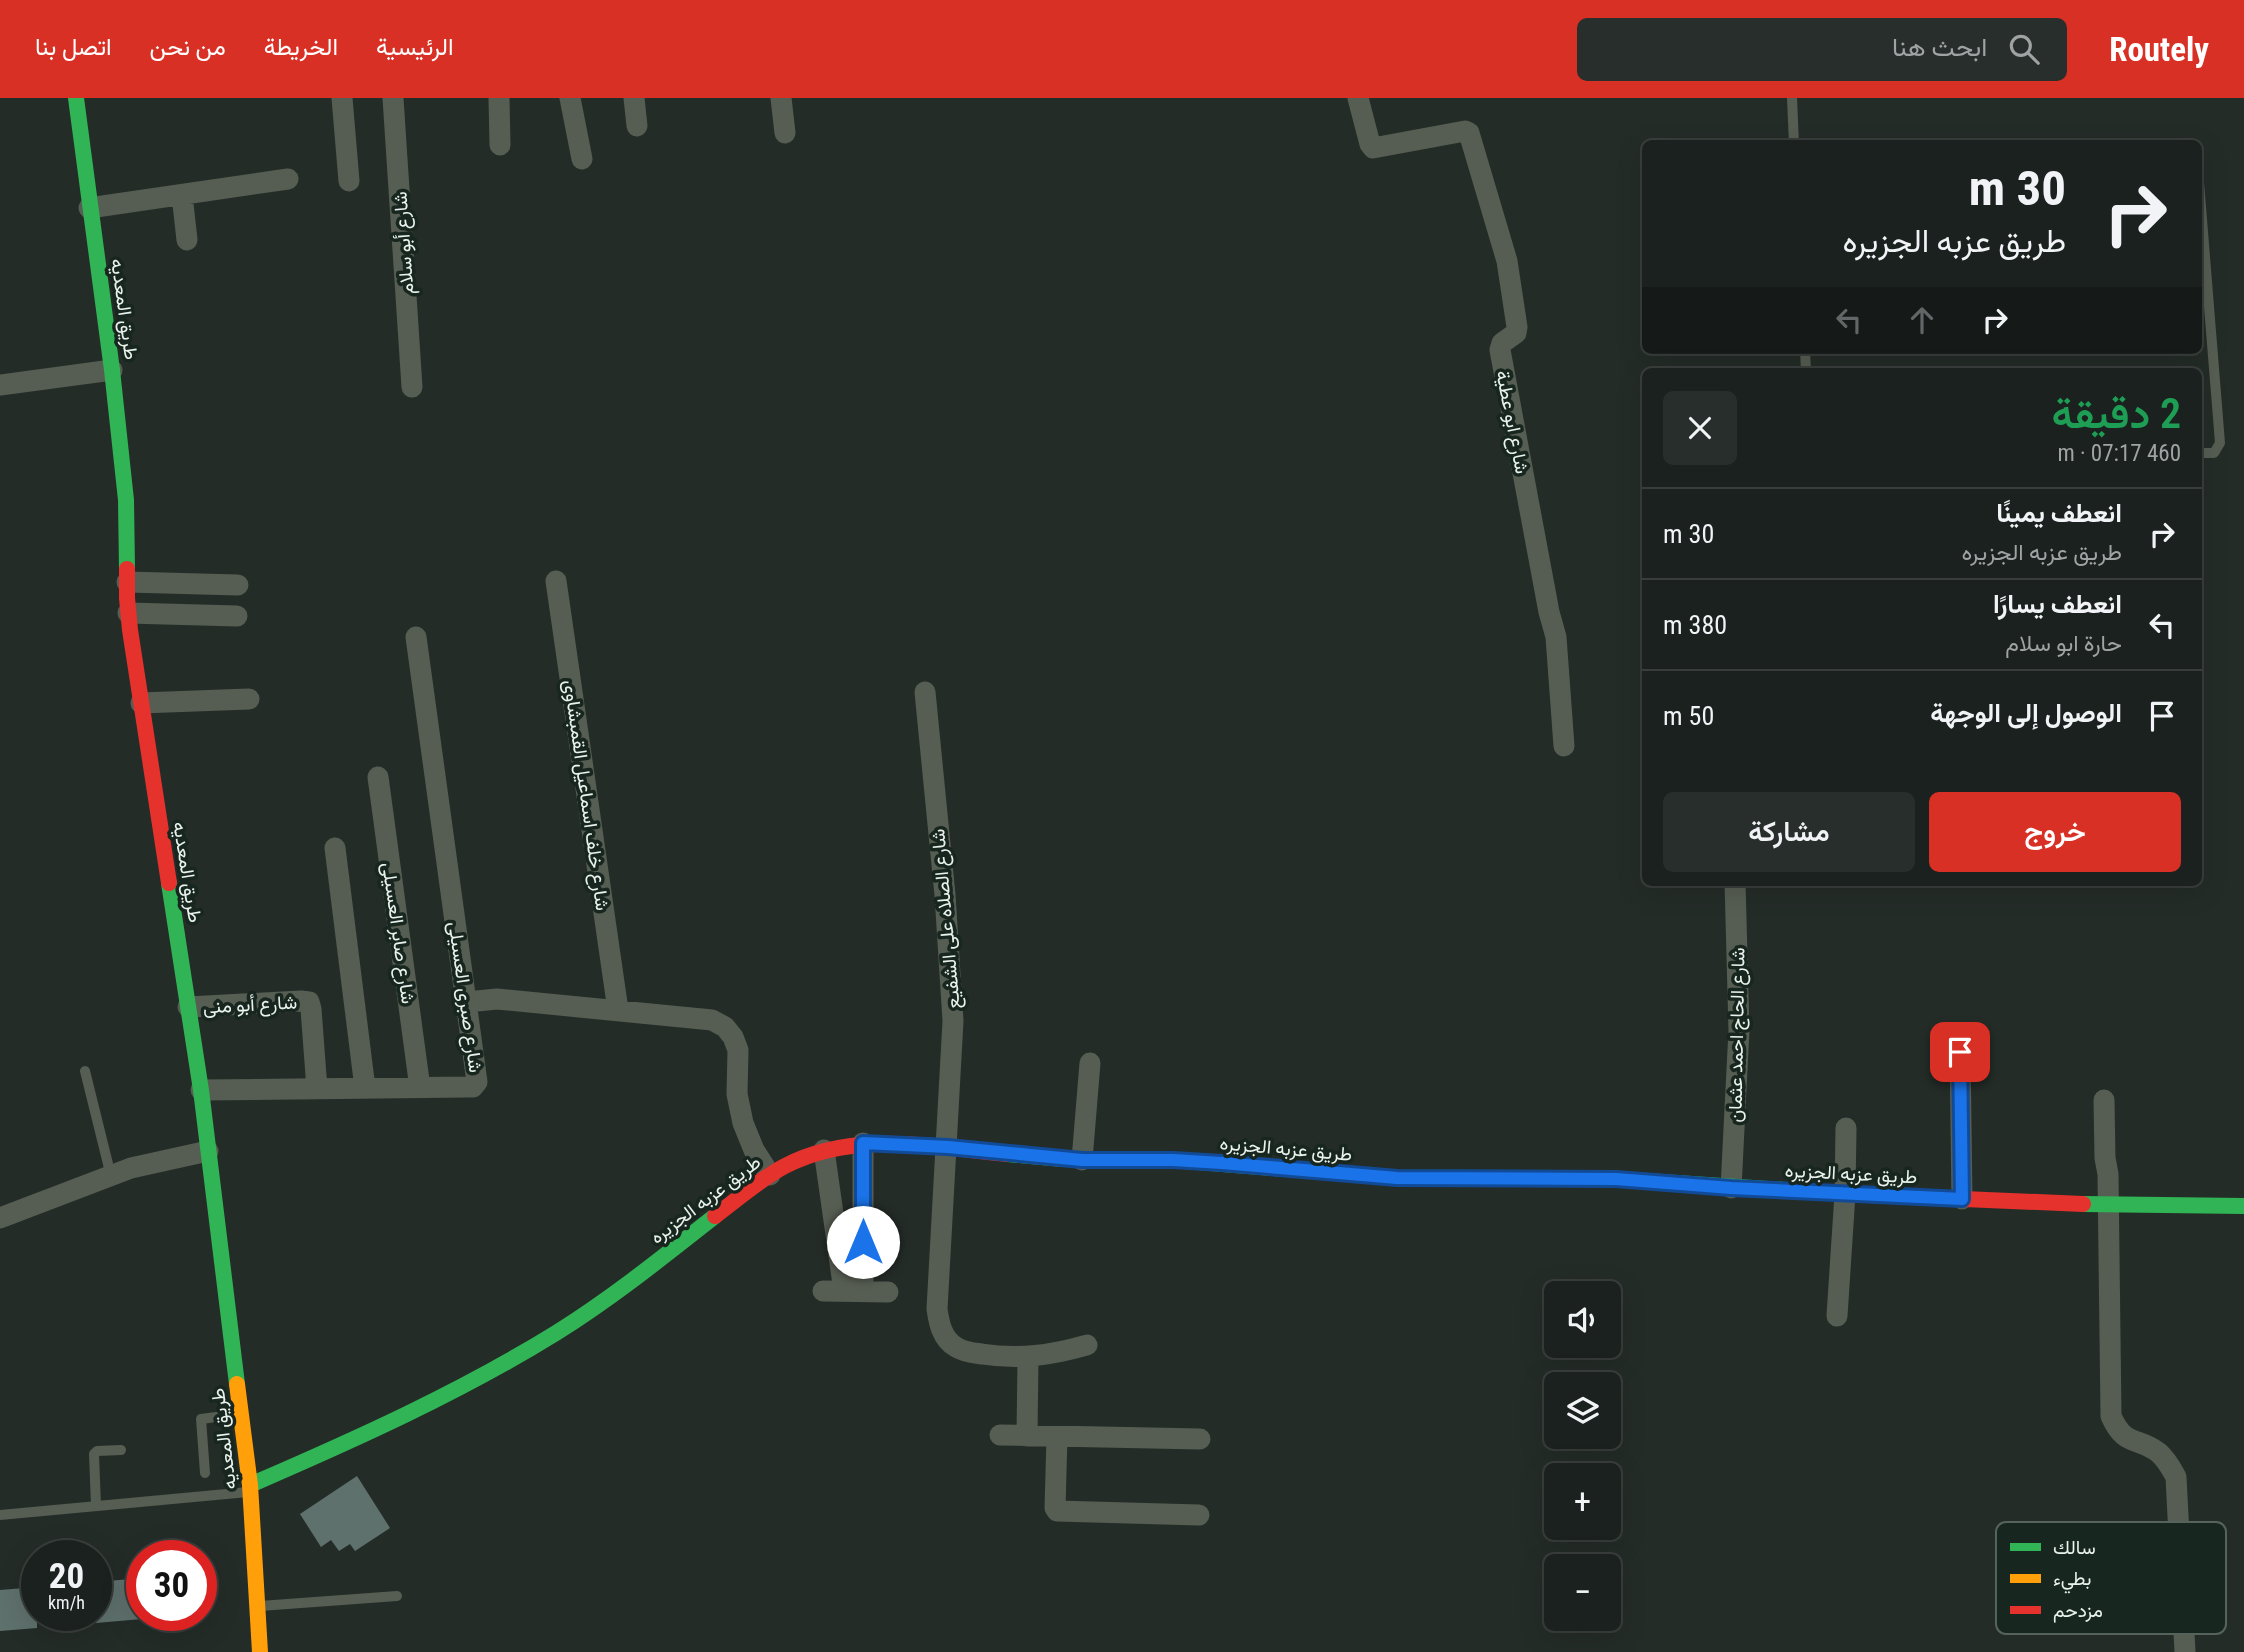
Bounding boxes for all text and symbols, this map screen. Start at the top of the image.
search box [1577,18,2067,81]
icon: search [2005,30,2043,68]
text: Routely [2109,30,2209,69]
text: ابحث هنا [1892,32,1987,62]
text: اتصل بنا [35,33,112,61]
text: من نحن [150,33,226,61]
text: الخريطة [264,33,338,61]
text: الرئيسية [376,33,454,61]
text: 30 m [1969,160,2066,217]
icon: right [2090,168,2181,259]
street label: شارع أبو سلام [388,191,420,295]
text: طريق عزبه الجزيره [1843,222,2066,260]
street label: طريق المعديه [106,257,143,361]
icon: left [1830,301,1868,339]
icon: ahead [1903,301,1941,339]
icon: right [1976,301,2014,339]
street label: شارع ابو عطية [1490,368,1534,476]
text: 2 دقيقة [2052,389,2181,438]
button: close [1663,391,1737,465]
text: 460 m · 07:17 [2057,440,2181,467]
text: انعطف يمينًا [1996,498,2122,528]
icon: right [2143,515,2181,553]
text: 30 m [1663,519,1714,549]
text: طريق عزبه الجزيره [1961,539,2122,566]
text: انعطف يسارًا [1993,589,2122,619]
icon: left [2143,606,2181,644]
text: 380 m [1663,610,1727,640]
text: حارة ابو سلام [2005,630,2122,657]
street label: شارع خلف اسماعيل القمبشاوى [558,678,614,912]
icon: arrive [2143,697,2181,735]
text: الوصول إلى الوجهة [1930,698,2122,728]
text: 50 m [1663,701,1714,731]
button: مشاركة [1663,792,1915,872]
button: خروج [1929,792,2181,872]
street label: طريق المعديه [168,820,207,924]
street label: شارع الصلاه على الشفيع [926,828,967,1010]
street label: شارع صابر العسيلى [376,861,420,1006]
street label: شارع صبرى العسيلى [443,920,487,1074]
street label: شارع الحاج احمد عثمان [1723,947,1751,1123]
street label: شارع أبو منى [202,991,298,1019]
pin [1930,1022,1990,1082]
icon: arrive [1941,1033,1979,1071]
street label: طريق عزبه الجزيره [1219,1131,1353,1166]
street label: طريق عزبه الجزيره [645,1150,765,1249]
street label: طريق عزبه الجزيره [1784,1159,1918,1188]
position arrow [826,1205,900,1279]
map controls [1544,1281,1621,1631]
button: sound [1544,1281,1621,1358]
button: layers [1544,1372,1621,1449]
street label: طريق المعديه [206,1387,241,1491]
button: + [1544,1463,1621,1540]
legend [1996,1522,2226,1634]
text: سالك [2053,1536,2096,1559]
speed limit sign: 30 [126,1540,217,1631]
button: − [1544,1554,1621,1631]
text: 20 [49,1556,84,1597]
text: بطيء [2053,1567,2091,1594]
text: km/h [48,1592,85,1613]
text: مزدحم [2053,1599,2103,1623]

